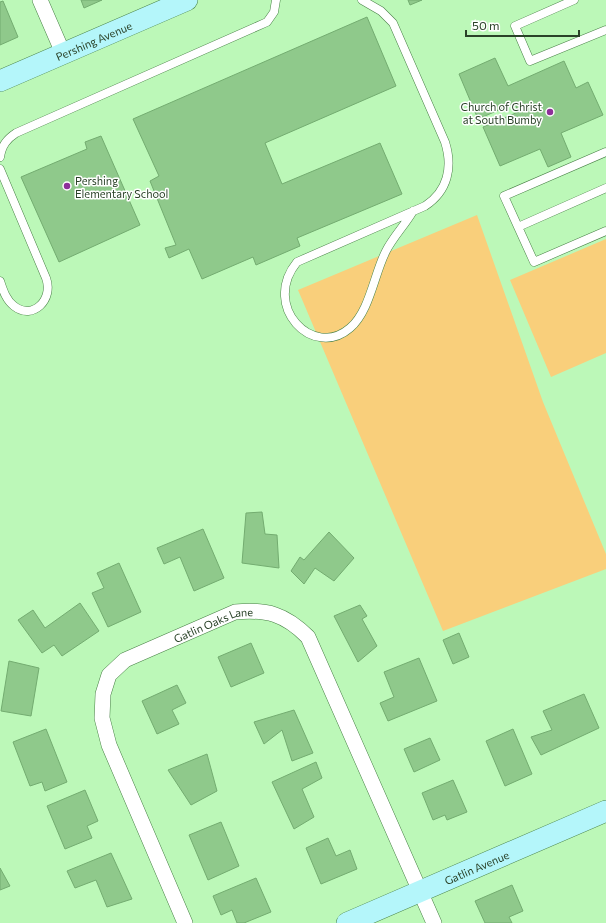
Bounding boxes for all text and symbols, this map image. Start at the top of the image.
scale bar [466,12,579,38]
street label: Pershing Avenue [53,18,134,63]
text: 50 m [472,18,500,32]
place label: Church of Christ at South Bumby [460,100,542,126]
marker: Church of Christ at South Bumby [545,107,555,117]
place label: Pershing Elementary School [75,174,168,200]
marker: Pershing Elementary School [62,181,72,191]
street label: Gatlin Oaks Lane [171,605,253,645]
street label: Gatlin Avenue [442,847,511,887]

